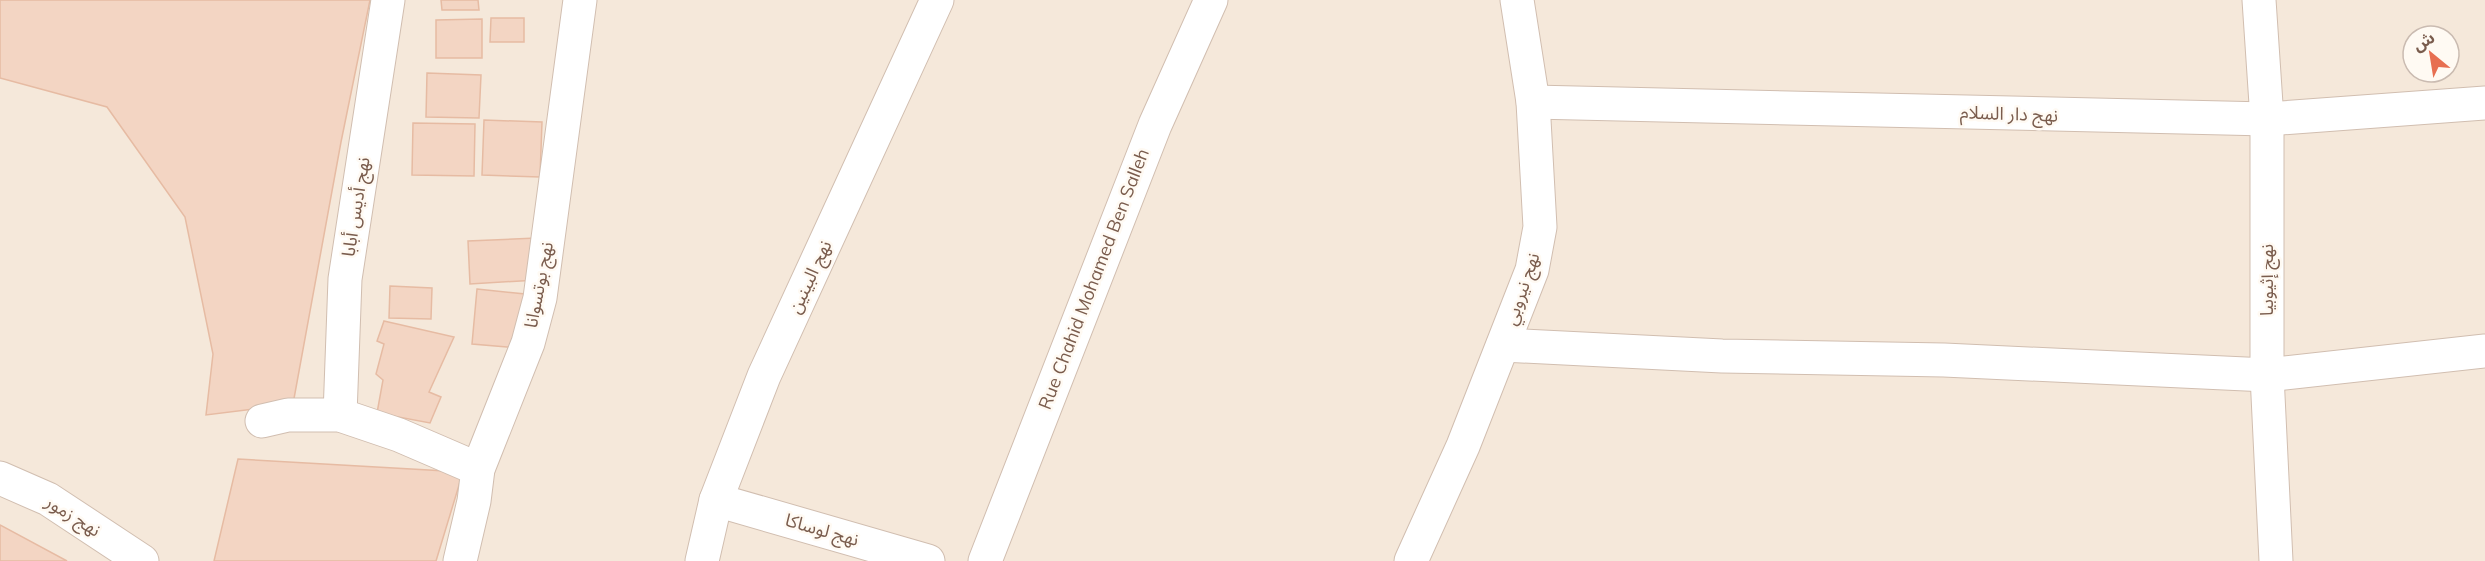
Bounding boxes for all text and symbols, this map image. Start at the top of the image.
north arrow [2401,24,2461,84]
text: ش [2409,27,2438,55]
street label: نهج دار السلام [1959,100,2059,130]
street label: Rue Chahid Mohamed Ben Salleh [1033,145,1154,413]
street label: نهج أديس أبابا [336,155,377,259]
street label: نهج البينين [783,236,838,318]
street label: نهج بوتسوانا [519,240,560,330]
street label: نهج إثيوبيا [2255,244,2280,316]
street label: نهج نيروبي [1498,250,1547,329]
street label: نهج زمور [39,489,105,543]
street label: نهج لوساكا [782,508,862,553]

